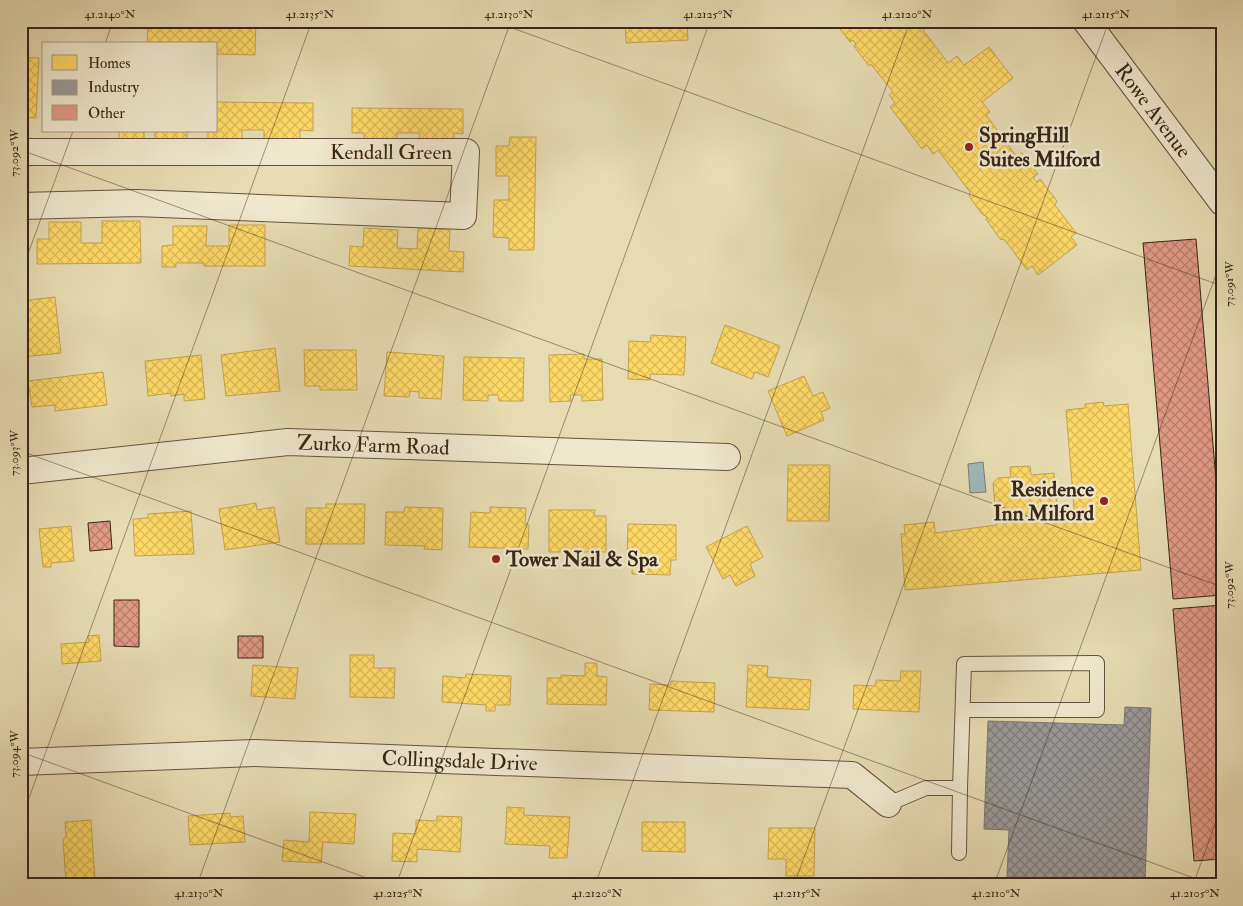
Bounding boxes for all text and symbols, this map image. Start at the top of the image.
text: 41.2140°N [84,7,136,22]
text: 41.2135°N [286,7,334,22]
text: 41.2130°N [484,7,534,22]
text: 41.2125°N [683,7,733,22]
text: 41.2120°N [882,7,933,22]
text: 41.2115°N [1082,7,1130,22]
legend [42,42,218,132]
text: Homes [88,54,130,73]
street label: Rowe Avenue [1109,58,1198,163]
text: Industry [88,78,139,97]
text: Other [88,104,125,123]
place label: SpringHill Suites Milford [979,122,1101,173]
text: 73.092°W [7,129,22,177]
street label: Kendall Green [330,139,452,166]
marker: SpringHill Suites Milford [963,141,975,153]
text: 73.091°W [1222,261,1237,307]
text: 73.093°W [7,429,22,476]
street label: Zurko Farm Road [297,429,451,461]
place label: Residence Inn Milford [993,476,1095,527]
marker: Residence Inn Milford [1098,495,1110,507]
place label: Tower Nail & Spa [505,546,659,573]
marker: Tower Nail & Spa [490,553,502,565]
text: 73.092°W [1222,561,1237,609]
text: 73.094°W [7,729,22,778]
street label: Collingsdale Drive [381,744,538,777]
text: 41.2130°N [174,886,224,901]
text: 41.2125°N [373,886,423,901]
text: 41.2120°N [572,886,623,901]
text: 41.2115°N [773,886,821,901]
text: 41.2110°N [972,886,1021,901]
text: 41.2105°N [1170,886,1220,901]

